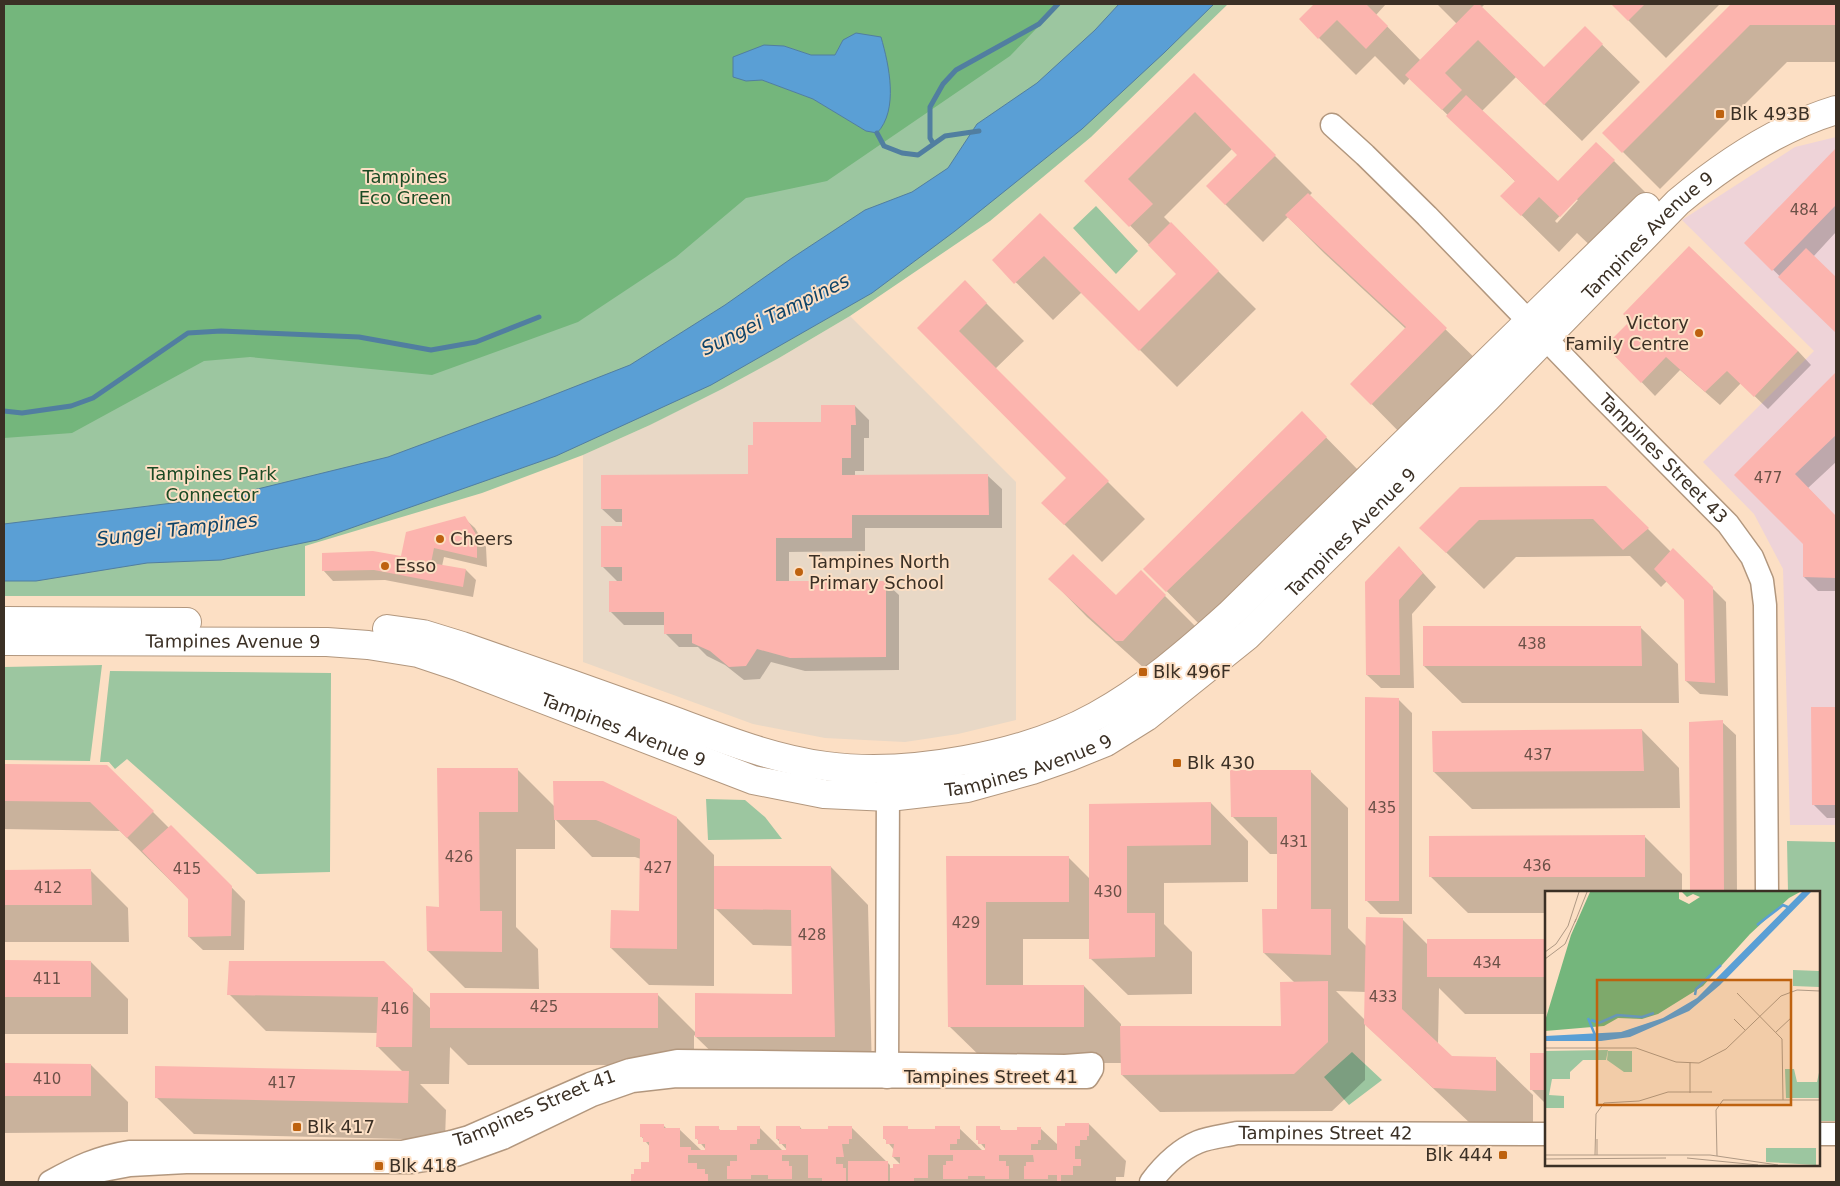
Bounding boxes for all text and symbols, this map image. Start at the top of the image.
place label: Blk 493B [1730,103,1810,124]
marker: Blk 493B [1714,108,1726,120]
park label: Tampines Eco Green [359,166,451,208]
street label: Tampines Avenue 9 [1577,167,1717,304]
house number: 484 [1790,201,1818,219]
water label: Sungei Tampines [697,269,853,359]
place label: Victory Family Centre [1565,312,1689,354]
marker: Victory Family Centre [1693,327,1705,339]
street label: Tampines Street 43 [1594,388,1732,527]
park label: Tampines Park Connector [146,463,277,505]
street label: Tampines Avenue 9 [1281,463,1420,602]
house number: 477 [1754,469,1782,487]
water label: Sungei Tampines [95,508,259,550]
place label: Cheers [450,528,513,549]
marker: Cheers [434,533,446,545]
place label: Tampines North Primary School [808,551,950,593]
place label: Esso [395,555,436,576]
marker: Esso [379,560,391,572]
marker: Tampines North Primary School [793,566,805,578]
street label: Tampines Avenue 9 [145,630,320,652]
house number: 438 [1518,635,1546,653]
place label: Blk 496F [1153,661,1231,682]
marker: Blk 496F [1137,666,1149,678]
street label: Tampines Avenue 9 [537,688,709,771]
street label: Tampines Avenue 9 [942,730,1116,801]
house number: 437 [1524,746,1552,764]
place label: Blk 430 [1187,752,1255,773]
marker: Blk 430 [1171,757,1183,769]
house number: 435 [1368,799,1396,817]
house number: 431 [1280,833,1308,851]
house number: 426 [445,848,473,866]
house number: 436 [1523,857,1551,875]
house number: 427 [644,859,672,877]
house number: 415 [173,860,201,878]
house number: 412 [34,879,62,897]
house number: 430 [1094,883,1122,901]
inset map [1545,891,1820,1166]
house number: 429 [952,914,980,932]
house number: 428 [798,926,826,944]
house number: 434 [1473,954,1501,972]
house number: 411 [33,970,61,988]
house number: 433 [1369,988,1397,1006]
house number: 425 [530,998,558,1016]
house number: 416 [381,1000,409,1018]
street label: Tampines Street 41 [450,1065,618,1151]
street label: Tampines Street 41 [903,1066,1078,1087]
house number: 410 [33,1070,61,1088]
house number: 417 [268,1074,296,1092]
place label: Blk 417 [307,1116,375,1137]
marker: Blk 417 [291,1121,303,1133]
street label: Tampines Street 42 [1237,1122,1413,1144]
place label: Blk 444 [1425,1144,1493,1165]
marker: Blk 444 [1497,1149,1509,1161]
place label: Blk 418 [389,1155,457,1176]
marker: Blk 418 [373,1160,385,1172]

